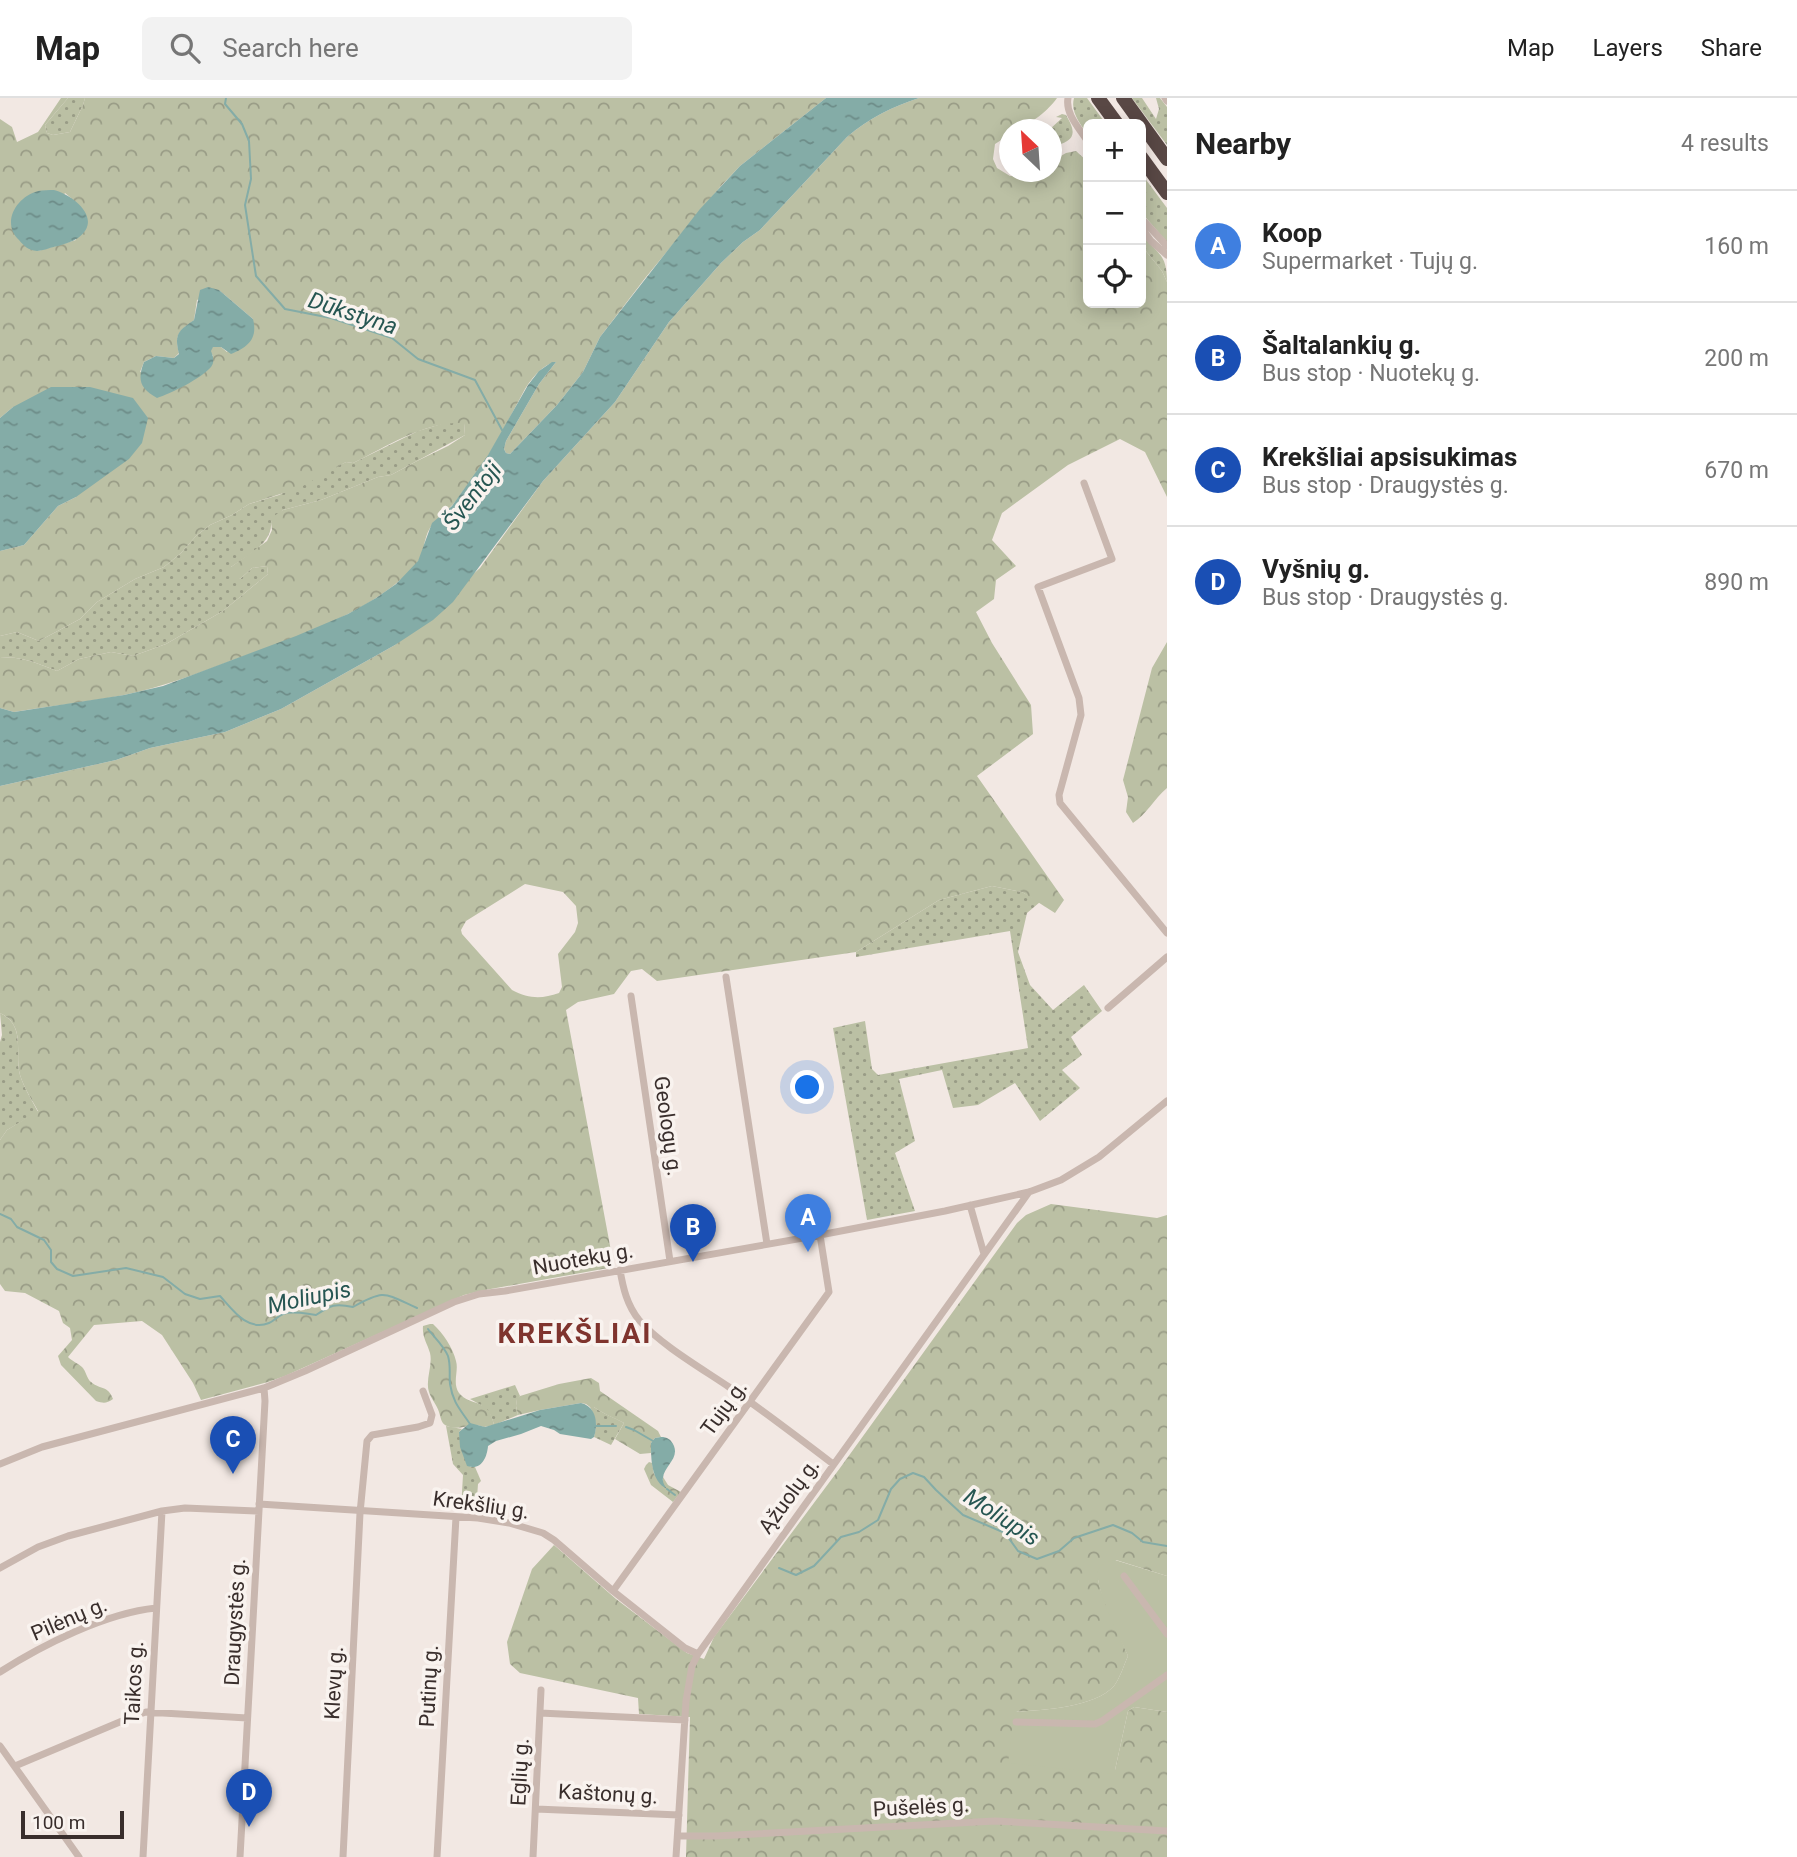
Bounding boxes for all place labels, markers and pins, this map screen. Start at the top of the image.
pin: A [785,1194,831,1252]
pin: B [670,1204,716,1262]
pin: C [210,1416,256,1474]
pin: D [226,1769,272,1827]

